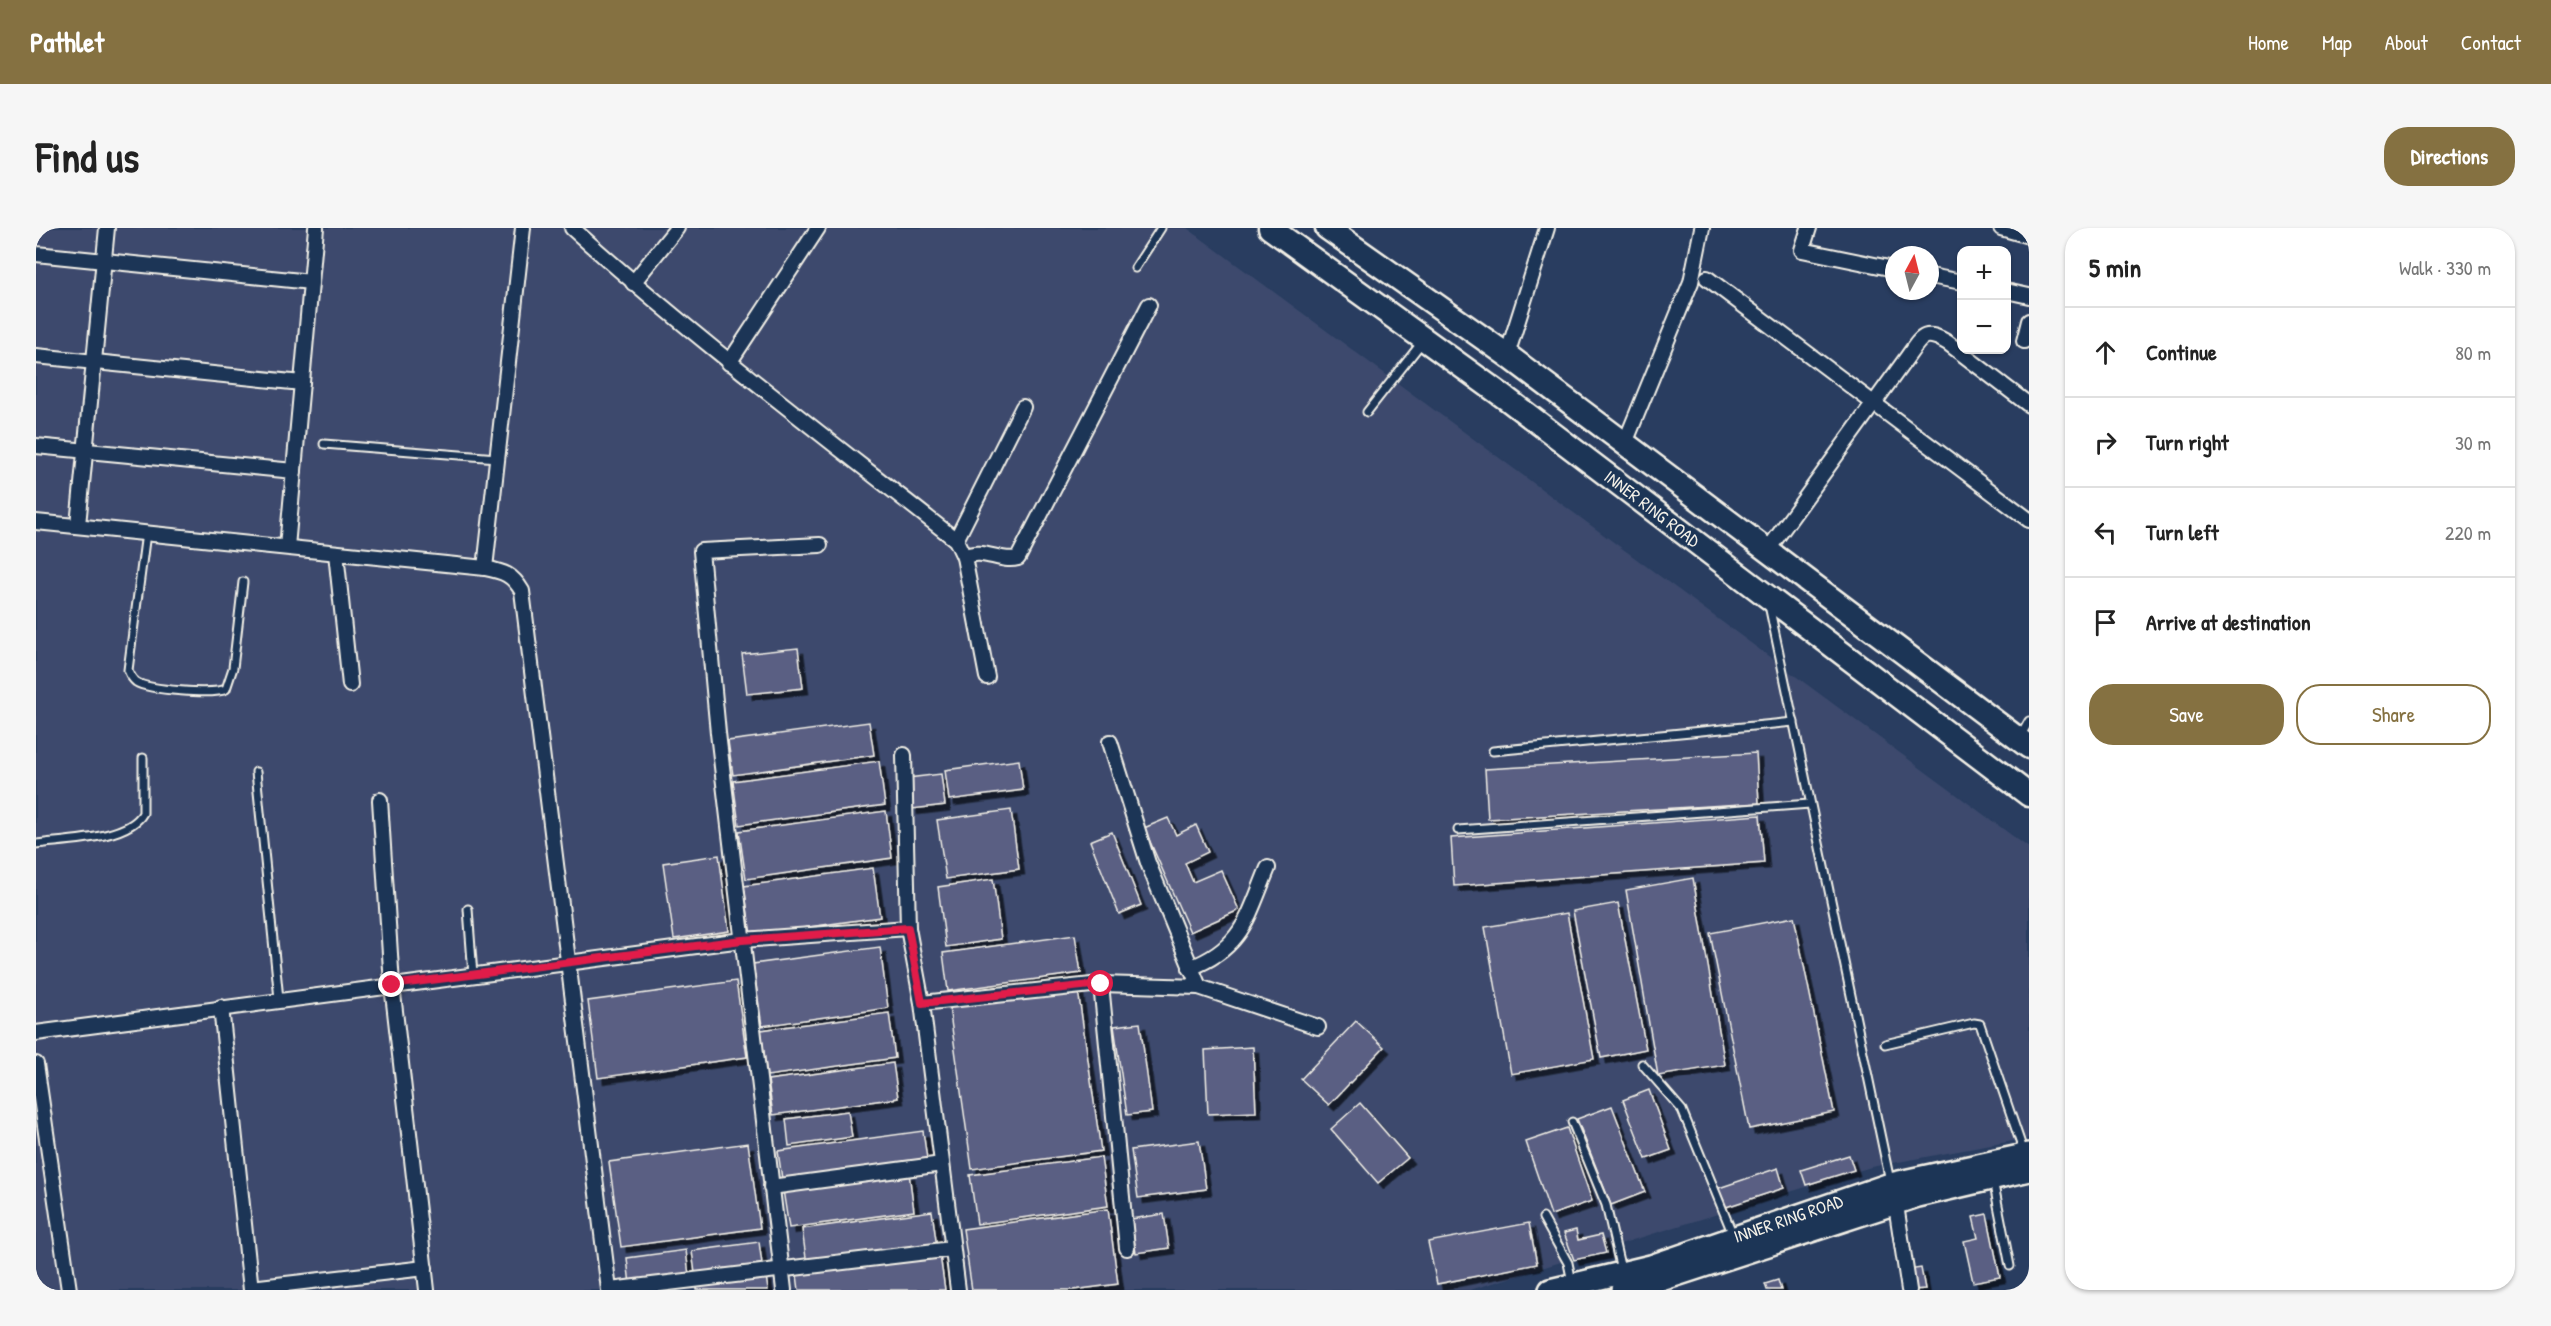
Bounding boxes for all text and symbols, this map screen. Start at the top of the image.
text: Pathlet [30,23,104,61]
text: Home [2248,28,2289,57]
text: Map [2322,28,2352,57]
text: About [2385,28,2428,57]
text: Contact [2461,28,2521,57]
button: Directions [2384,127,2515,186]
text: Find us [36,128,139,185]
north arrow [1885,246,1939,300]
map controls [1957,246,2011,354]
button: + [1957,246,2011,300]
text: 5 min [2089,250,2141,285]
text: Walk · 330 m [2399,254,2491,281]
button: − [1957,300,2011,354]
icon: ahead [2089,336,2122,369]
text: Continue [2146,337,2217,367]
text: 80 m [2455,339,2491,366]
icon: right [2089,426,2122,459]
text: Turn right [2146,427,2229,457]
text: 30 m [2455,429,2491,456]
street label: INNER RING ROAD [1599,464,1705,553]
icon: left [2089,516,2122,549]
text: Turn left [2146,517,2219,547]
text: 220 m [2445,519,2491,546]
icon: arrive [2089,606,2122,639]
text: Arrive at destination [2146,607,2311,637]
button: Save [2089,684,2284,745]
button: Share [2296,684,2491,745]
route start [1087,970,1113,996]
route end [378,971,404,997]
street label: INNER RING ROAD [1730,1188,1847,1249]

